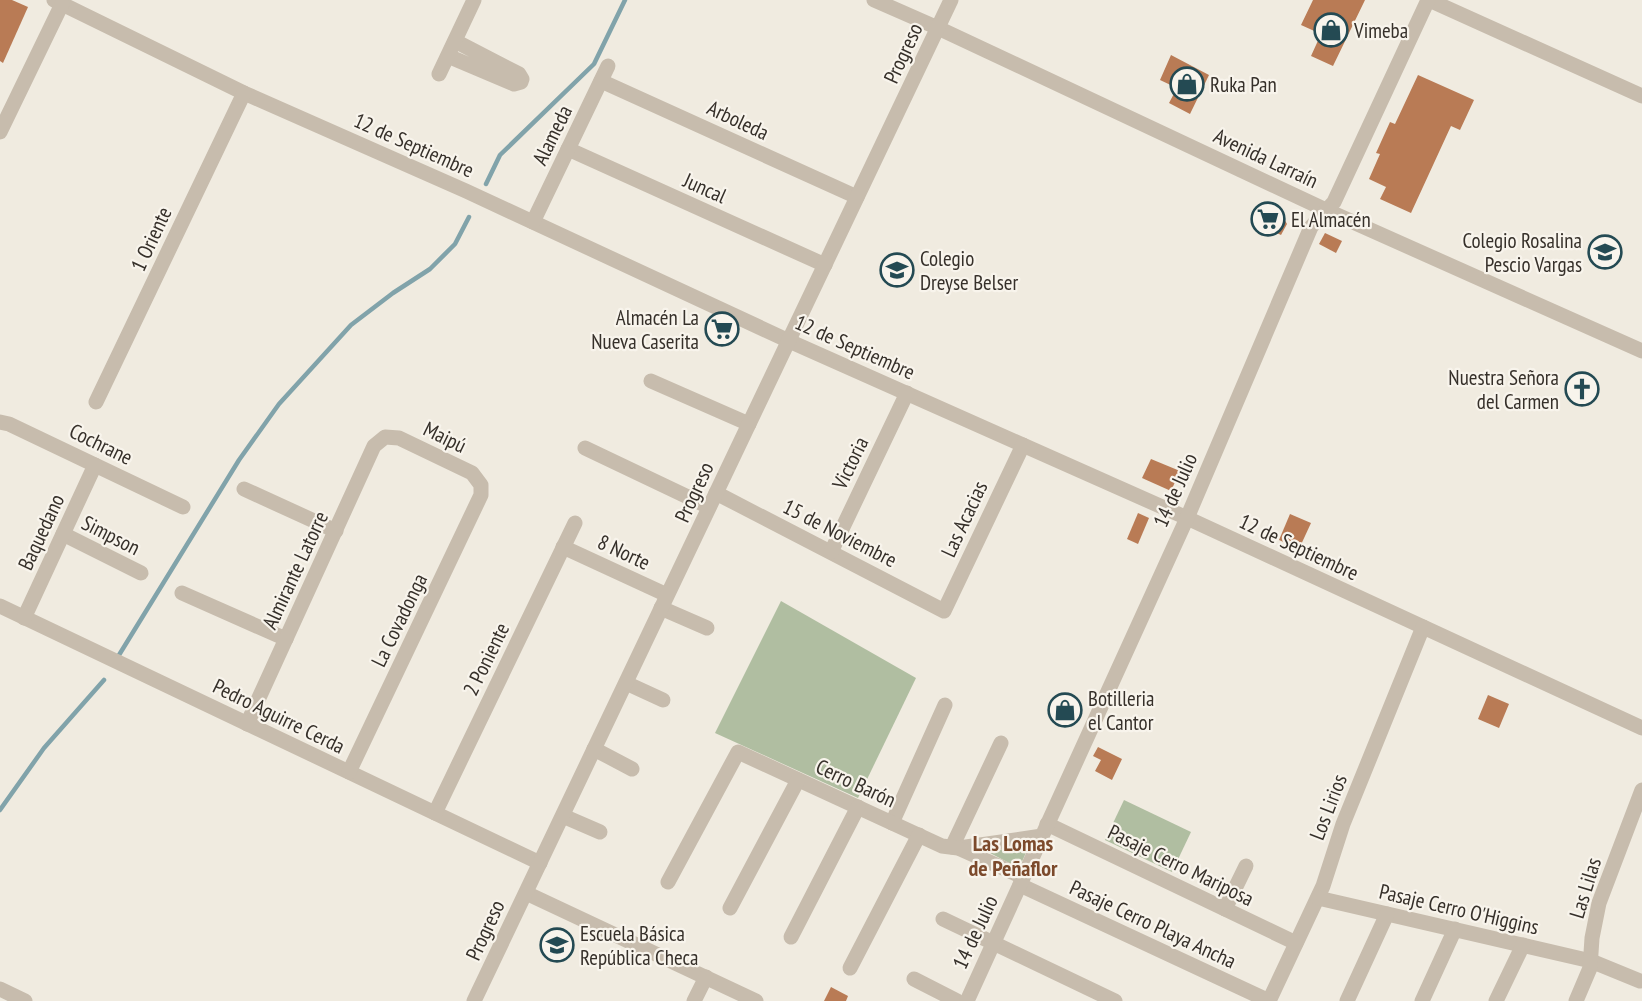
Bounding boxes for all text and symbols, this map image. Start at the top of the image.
shop icon: Vimeba [1313,12,1349,48]
place label: Vimeba [1353,17,1408,44]
street label: Progreso [877,19,929,87]
shop icon: Ruka Pan [1169,66,1205,102]
place label: Ruka Pan [1210,71,1277,98]
street label: Arboleda [703,94,773,146]
street label: Alameda [526,101,578,169]
street label: 12 de Septiembre [350,107,478,183]
street label: Avenida Larraín [1209,122,1323,194]
street label: Juncal [678,166,731,209]
supermarket icon: El Almacén [1250,201,1286,237]
street label: 1 Oriente [124,203,178,275]
place label: El Almacén [1291,206,1371,233]
place label: Colegio Rosalina Pescio Vargas [1462,227,1582,278]
school or university icon: Colegio Rosalina Pescio Vargas [1587,234,1623,270]
place label: Colegio Dreyse Belser [920,245,1018,296]
school or university icon: Colegio Dreyse Belser [879,252,915,288]
place label: Almacén La Nueva Caserita [591,304,699,355]
street label: 12 de Septiembre [791,309,919,385]
supermarket icon: Almacén La Nueva Caserita [704,311,740,347]
place label: Nuestra Señora del Carmen [1448,364,1559,415]
church icon: Nuestra Señora del Carmen [1564,371,1600,407]
street label: Maipú [419,415,471,459]
street label: Cochrane [65,417,137,471]
street label: Victoria [825,432,874,495]
street label: 14 de Julio [1147,449,1203,531]
street label: Progreso [668,458,720,526]
street label: Las Acacias [935,477,993,561]
street label: Baquedano [12,490,70,574]
street label: 15 de Noviembre [778,493,902,573]
street label: Almirante Latorre [256,507,334,633]
street label: 12 de Septiembre [1235,508,1363,586]
street label: Simpson [77,509,145,561]
street label: 8 Norte [593,528,655,576]
street label: La Covadonga [365,569,433,671]
street label: 2 Poniente [457,618,515,700]
street label: Pedro Aguirre Cerda [209,672,349,760]
place label: Botilleria el Cantor [1088,685,1154,736]
shop icon: Botilleria el Cantor [1047,692,1083,728]
street label: Cerro Barón [812,753,900,813]
street label: Los Lirios [1303,770,1353,844]
street label: Pasaje Cerro Mariposa [1104,818,1258,912]
district label: Las Lomas de Peñaflor [969,829,1058,882]
street label: Las Lilas [1563,854,1607,922]
street label: Pasaje Cerro Playa Ancha [1066,874,1240,974]
street label: Pasaje Cerro O'Higgins [1377,878,1541,940]
street label: 14 de Julio [946,891,1004,973]
street label: Progreso [459,896,511,964]
place label: Escuela Básica República Checa [580,920,698,971]
school or university icon: Escuela Básica República Checa [539,927,575,963]

